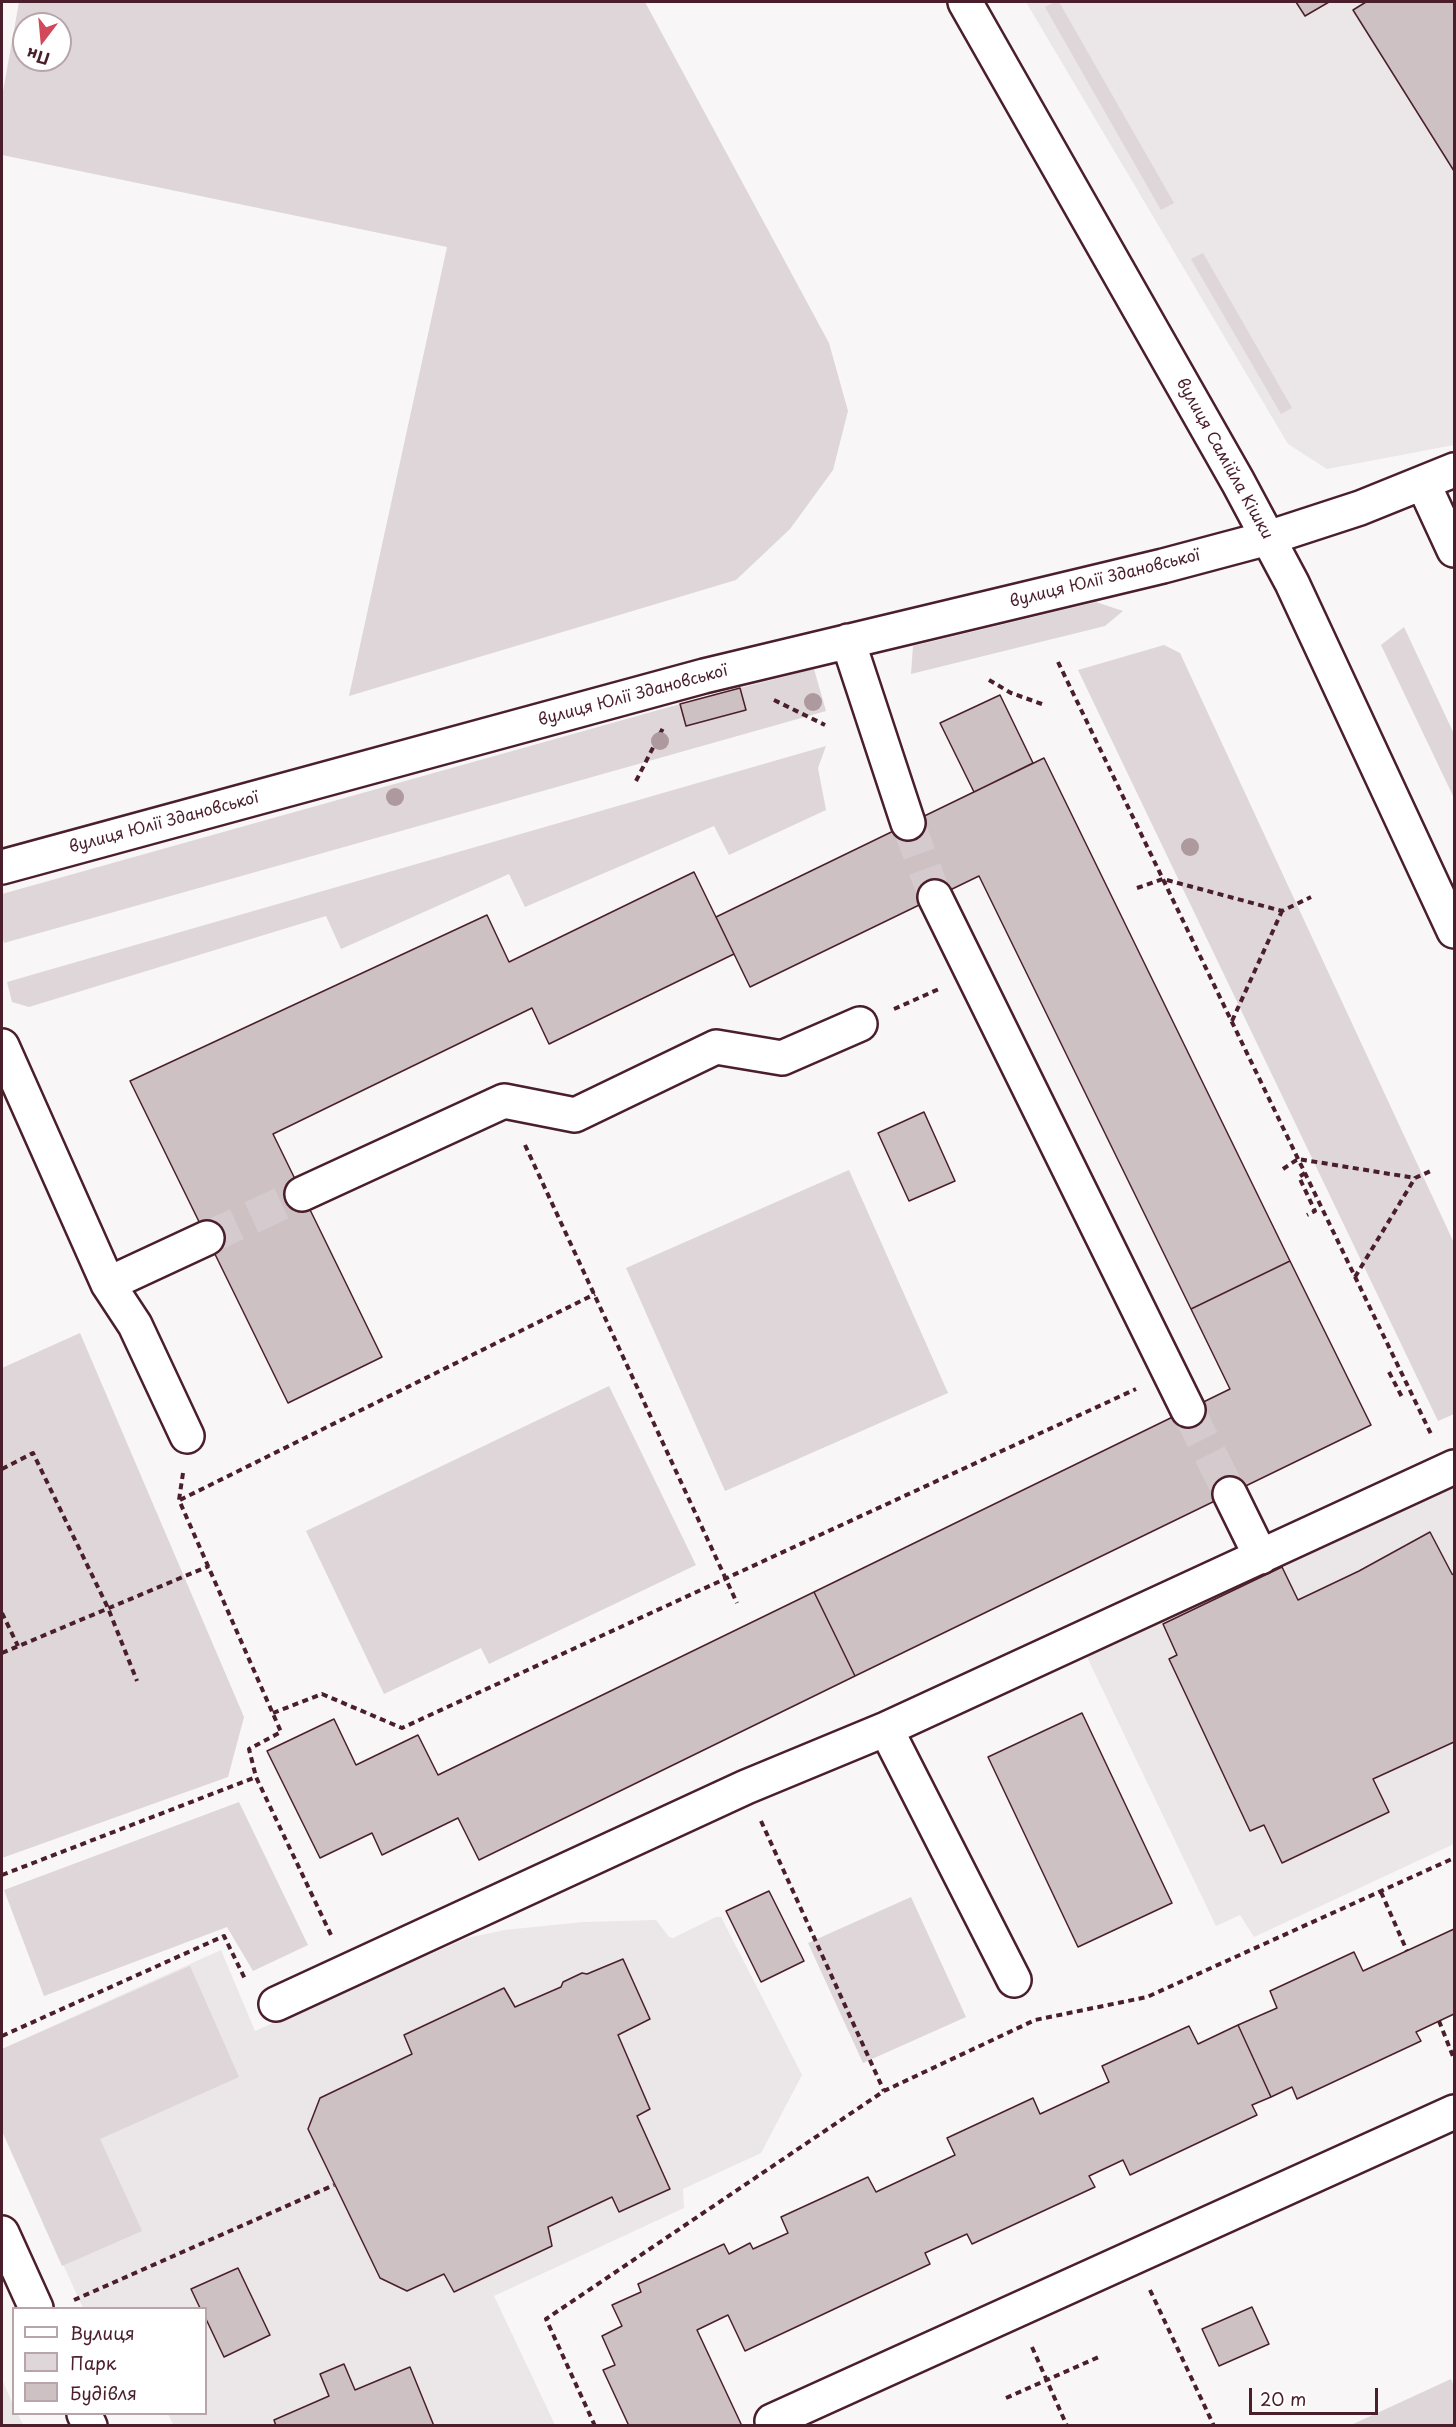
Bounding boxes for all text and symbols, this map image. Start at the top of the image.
north arrow [12,12,72,72]
text: Пн [23,43,52,72]
street label: вулиця Самійла Кішки [1172,375,1276,543]
street label: вулиця Юлії Здановської [1008,546,1202,612]
street label: вулиця Юлії Здановської [536,661,730,731]
street label: вулиця Юлії Здановської [67,788,261,858]
legend [12,2307,207,2415]
text: Вулиця [70,2319,135,2346]
text: Парк [70,2349,116,2376]
scale bar [1252,2376,1381,2414]
text: Будівля [70,2379,137,2406]
text: 20 m [1260,2385,1306,2412]

